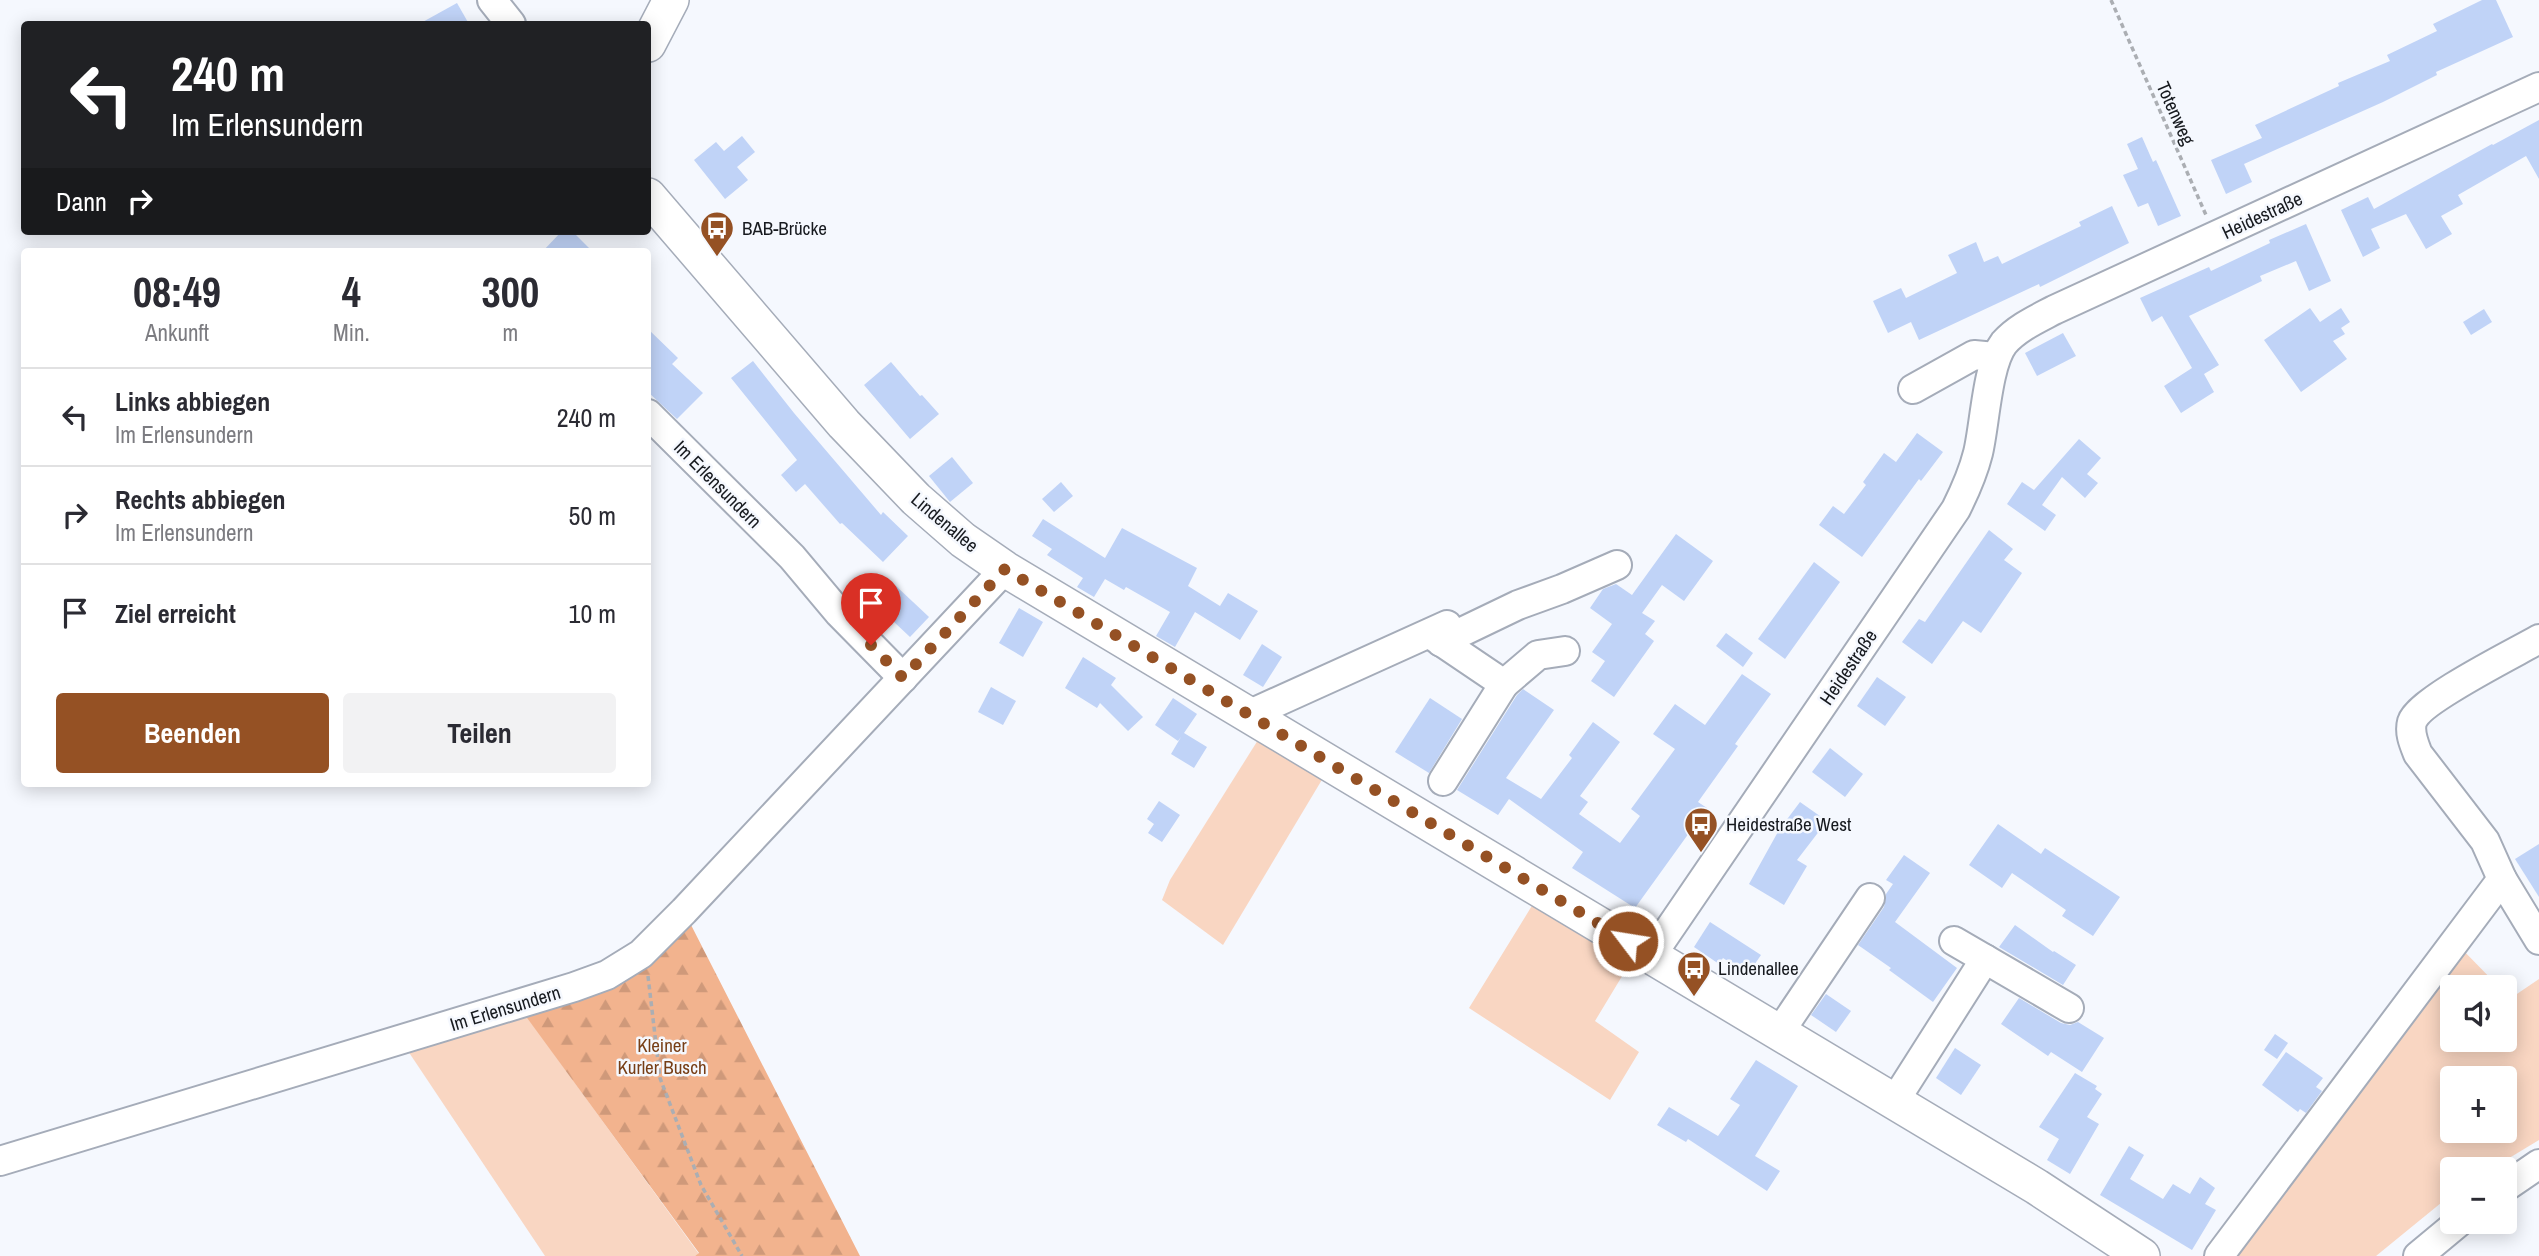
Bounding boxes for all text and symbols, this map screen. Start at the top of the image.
text: 240 m [171,40,285,106]
icon: left [56,49,147,140]
street label: Totenweg [2151,77,2202,149]
text: Im Erlensundern [171,103,364,146]
icon: right [121,182,159,220]
text: Dann [56,184,107,219]
street label: Heidestraße [2218,185,2306,245]
bus stop icon: BAB-Brücke [698,209,736,258]
place label: BAB-Brücke [742,215,827,241]
text: 08:49 [133,264,221,320]
text: 4 [342,264,361,320]
text: 300 [482,264,539,320]
text: Ankunft [145,317,209,348]
text: Min. [333,317,370,348]
text: m [502,317,518,348]
text: Links abbiegen [115,384,270,419]
icon: left [56,398,94,436]
text: 240 m [557,400,616,435]
text: Im Erlensundern [115,419,253,450]
street label: Im Erlensundern [668,434,768,534]
text: Rechts abbiegen [115,482,286,517]
street label: Lindenallee [906,486,984,558]
icon: right [56,496,94,534]
text: 50 m [569,498,616,533]
text: Im Erlensundern [115,517,253,548]
pin [841,573,901,645]
icon: arrive [852,584,890,622]
icon: arrive [56,594,94,632]
text: Ziel erreicht [115,596,236,631]
text: 10 m [569,596,616,631]
street label: Heidestraße [1813,624,1883,710]
button: Beenden [56,693,329,773]
button: Teilen [343,693,616,773]
bus stop icon: Heidestraße West [1682,805,1720,854]
place label: Heidestraße West [1726,811,1852,837]
position arrow [1591,904,1665,978]
bus stop icon: Lindenallee [1675,949,1713,998]
place label: Lindenallee [1718,955,1799,981]
map controls [2440,975,2517,1234]
button: sound [2440,975,2517,1052]
street label: Im Erlensundern [447,979,563,1037]
park label: Kleiner Kurler Busch [617,1032,707,1080]
button: + [2440,1066,2517,1143]
button: − [2440,1157,2517,1234]

